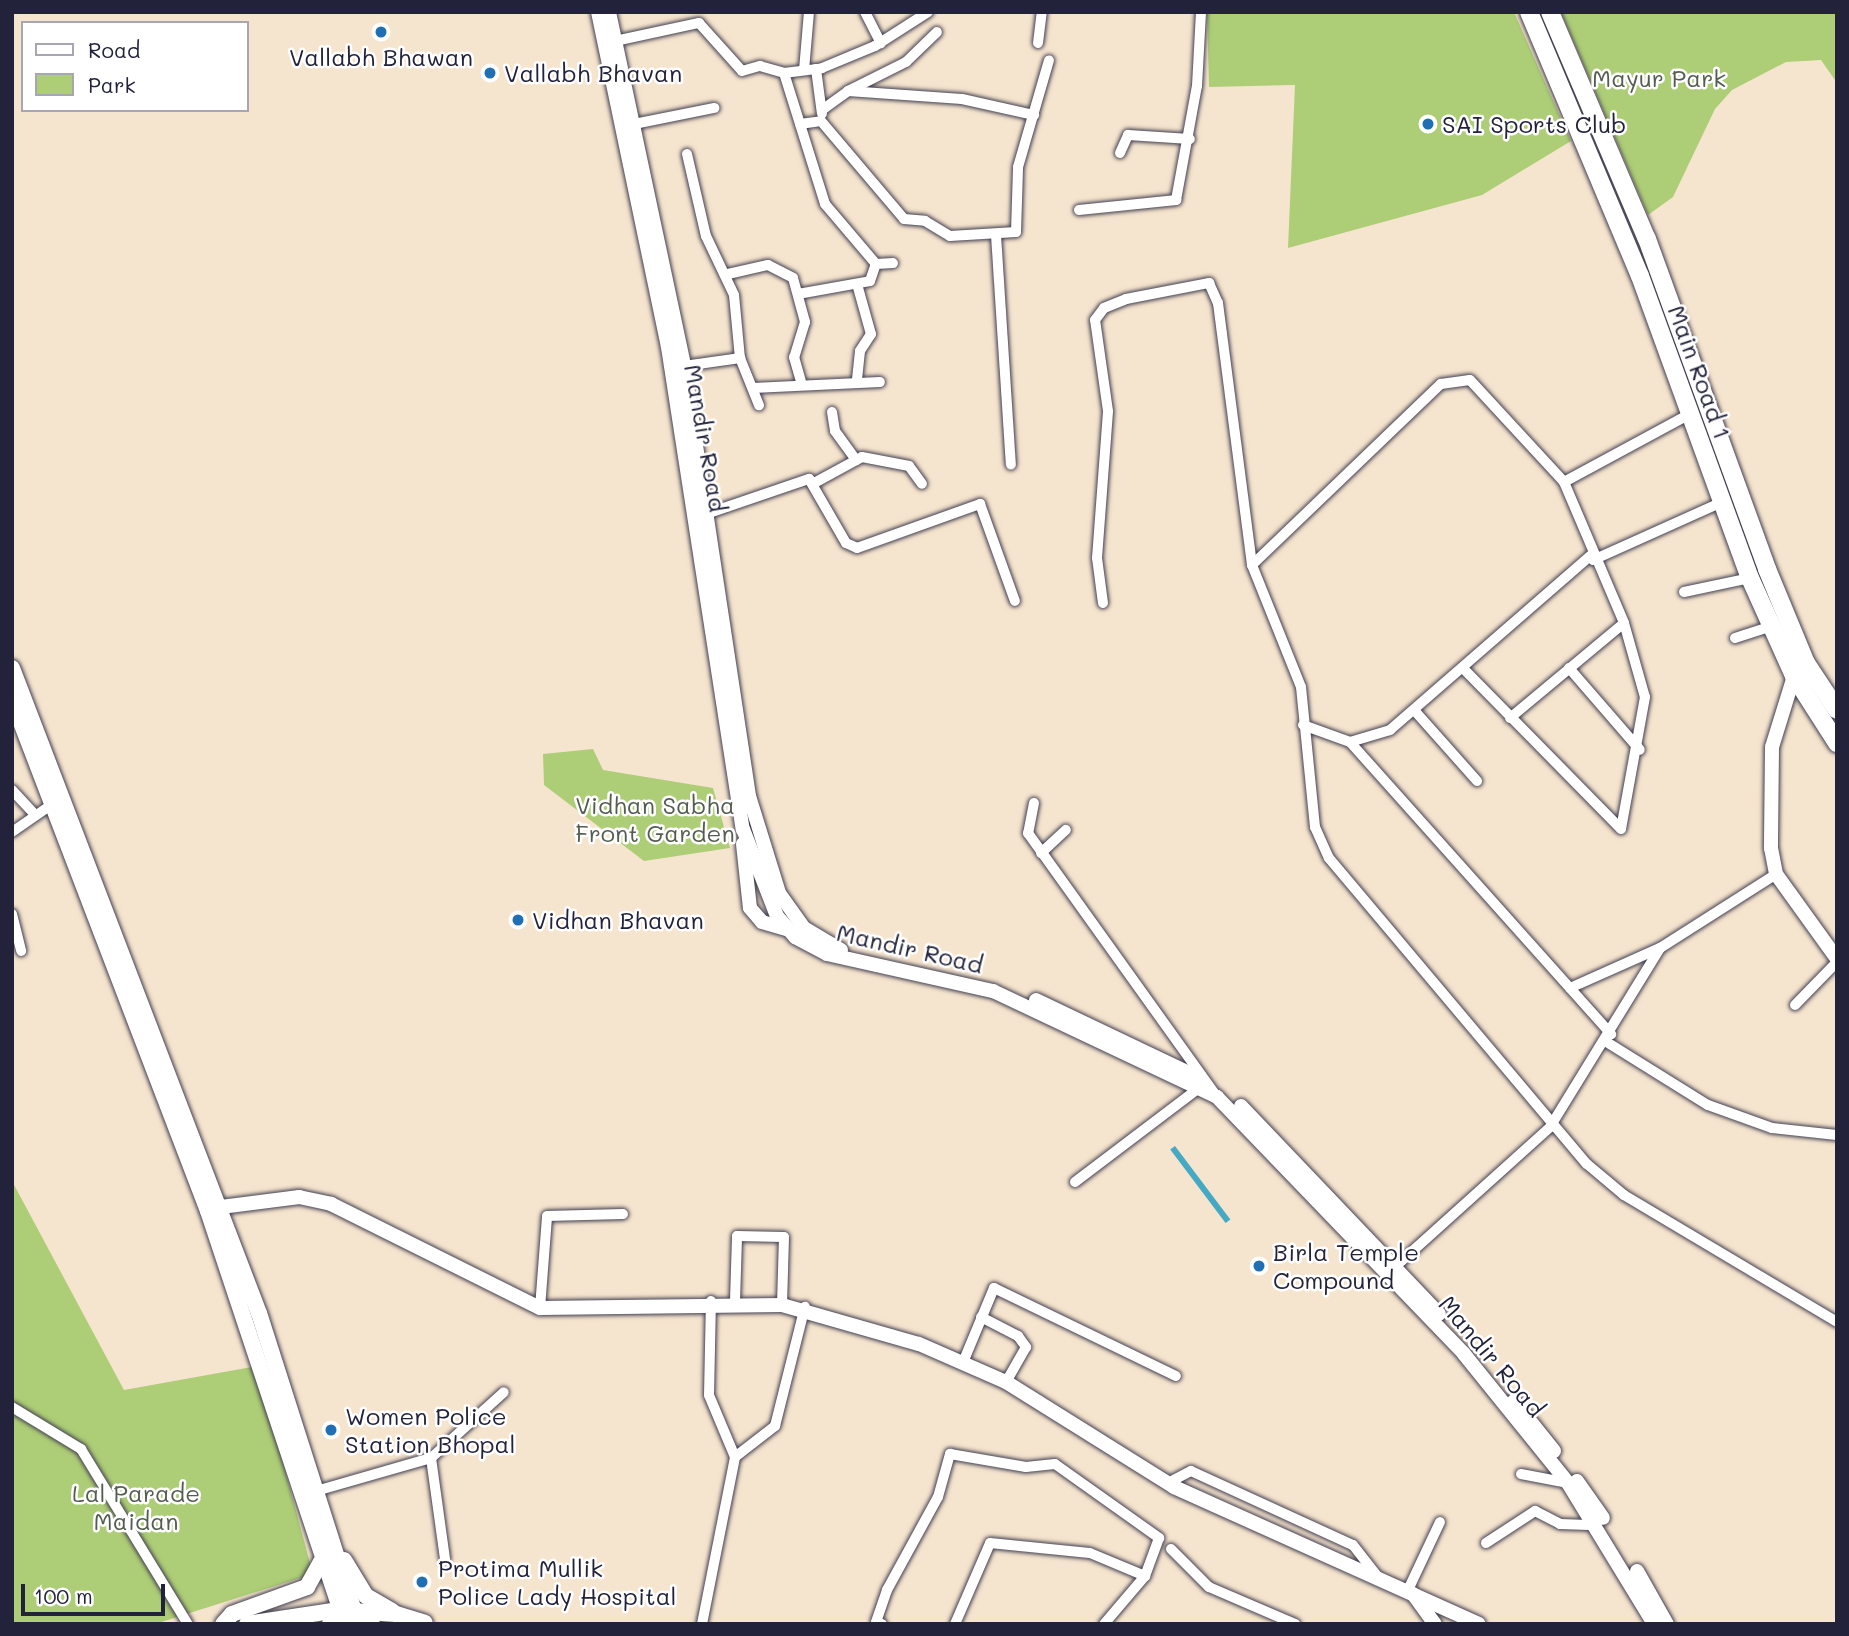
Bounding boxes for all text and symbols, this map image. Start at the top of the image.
legend [21,21,248,112]
marker: Vallabh Bhawan [373,24,389,40]
text: Road [88,36,140,63]
place label: Vallabh Bhawan [289,43,473,71]
place label: Vallabh Bhavan [504,59,682,87]
park label: Mayur Park [1592,64,1726,92]
marker: Vallabh Bhavan [482,65,498,81]
text: Park [88,71,136,98]
place label: SAI Sports Club [1442,110,1626,138]
marker: SAI Sports Club [1420,116,1436,132]
street label: Main Road 1 [1662,301,1738,443]
street label: Mandir Road [679,362,733,514]
park label: Vidhan Sabha Front Garden [575,791,735,847]
place label: Vidhan Bhavan [532,906,704,934]
marker: Vidhan Bhavan [510,912,526,928]
street label: Mandir Road [834,917,986,979]
place label: Birla Temple Compound [1273,1238,1419,1294]
marker: Birla Temple Compound [1251,1258,1267,1274]
street label: Mandir Road [1433,1290,1551,1422]
place label: Women Police Station Bhopal [345,1402,516,1458]
marker: Women Police Station Bhopal [323,1422,339,1438]
park label: Lal Parade Maidan [72,1479,200,1535]
place label: Protima Mullik Police Lady Hospital [438,1554,677,1610]
scale bar [24,1570,168,1614]
marker: Protima Mullik Police Lady Hospital [412,1572,432,1592]
text: 100 m [34,1582,93,1609]

